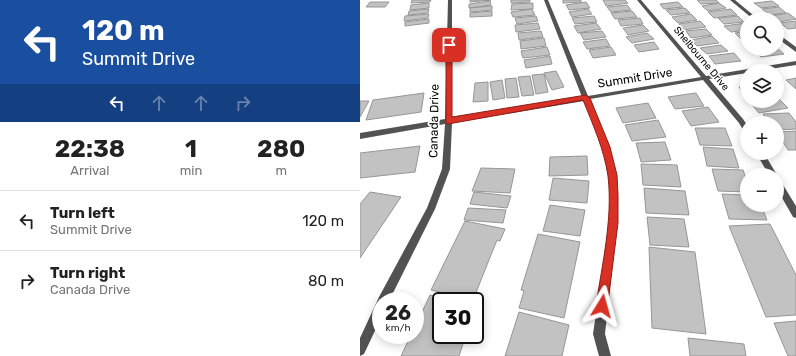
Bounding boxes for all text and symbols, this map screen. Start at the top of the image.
map controls [740,12,784,212]
button: search [740,12,784,56]
text: 120 m [82,14,165,47]
icon: left [16,16,68,68]
street label: Shelbourne Drive [671,24,732,93]
pin [432,28,466,62]
icon: arrive [438,34,460,56]
text: Summit Drive [82,48,195,70]
button: layers [740,64,784,108]
street label: Summit Drive [597,65,674,91]
street label: Canada Drive [426,84,442,158]
icon: left [106,92,128,114]
icon: ahead [148,92,170,114]
icon: ahead [190,92,212,114]
icon: right [232,92,254,114]
button: + [740,116,784,160]
text: 22:38 [55,135,125,163]
text: 1 [185,135,197,163]
text: 280 [257,135,305,163]
text: Arrival [70,163,109,178]
text: min [180,163,202,178]
text: m [275,163,287,178]
button: − [740,168,784,212]
text: Turn left [50,204,115,222]
icon: left [16,210,38,232]
text: 120 m [302,212,344,230]
text: Summit Drive [50,222,132,237]
text: Turn right [50,264,125,282]
icon: right [16,270,38,292]
text: 80 m [308,272,344,290]
text: Canada Drive [50,282,130,297]
position arrow [581,285,623,327]
speed limit sign: 30 [432,292,484,344]
text: 26 [385,301,411,325]
text: km/h [386,322,410,334]

